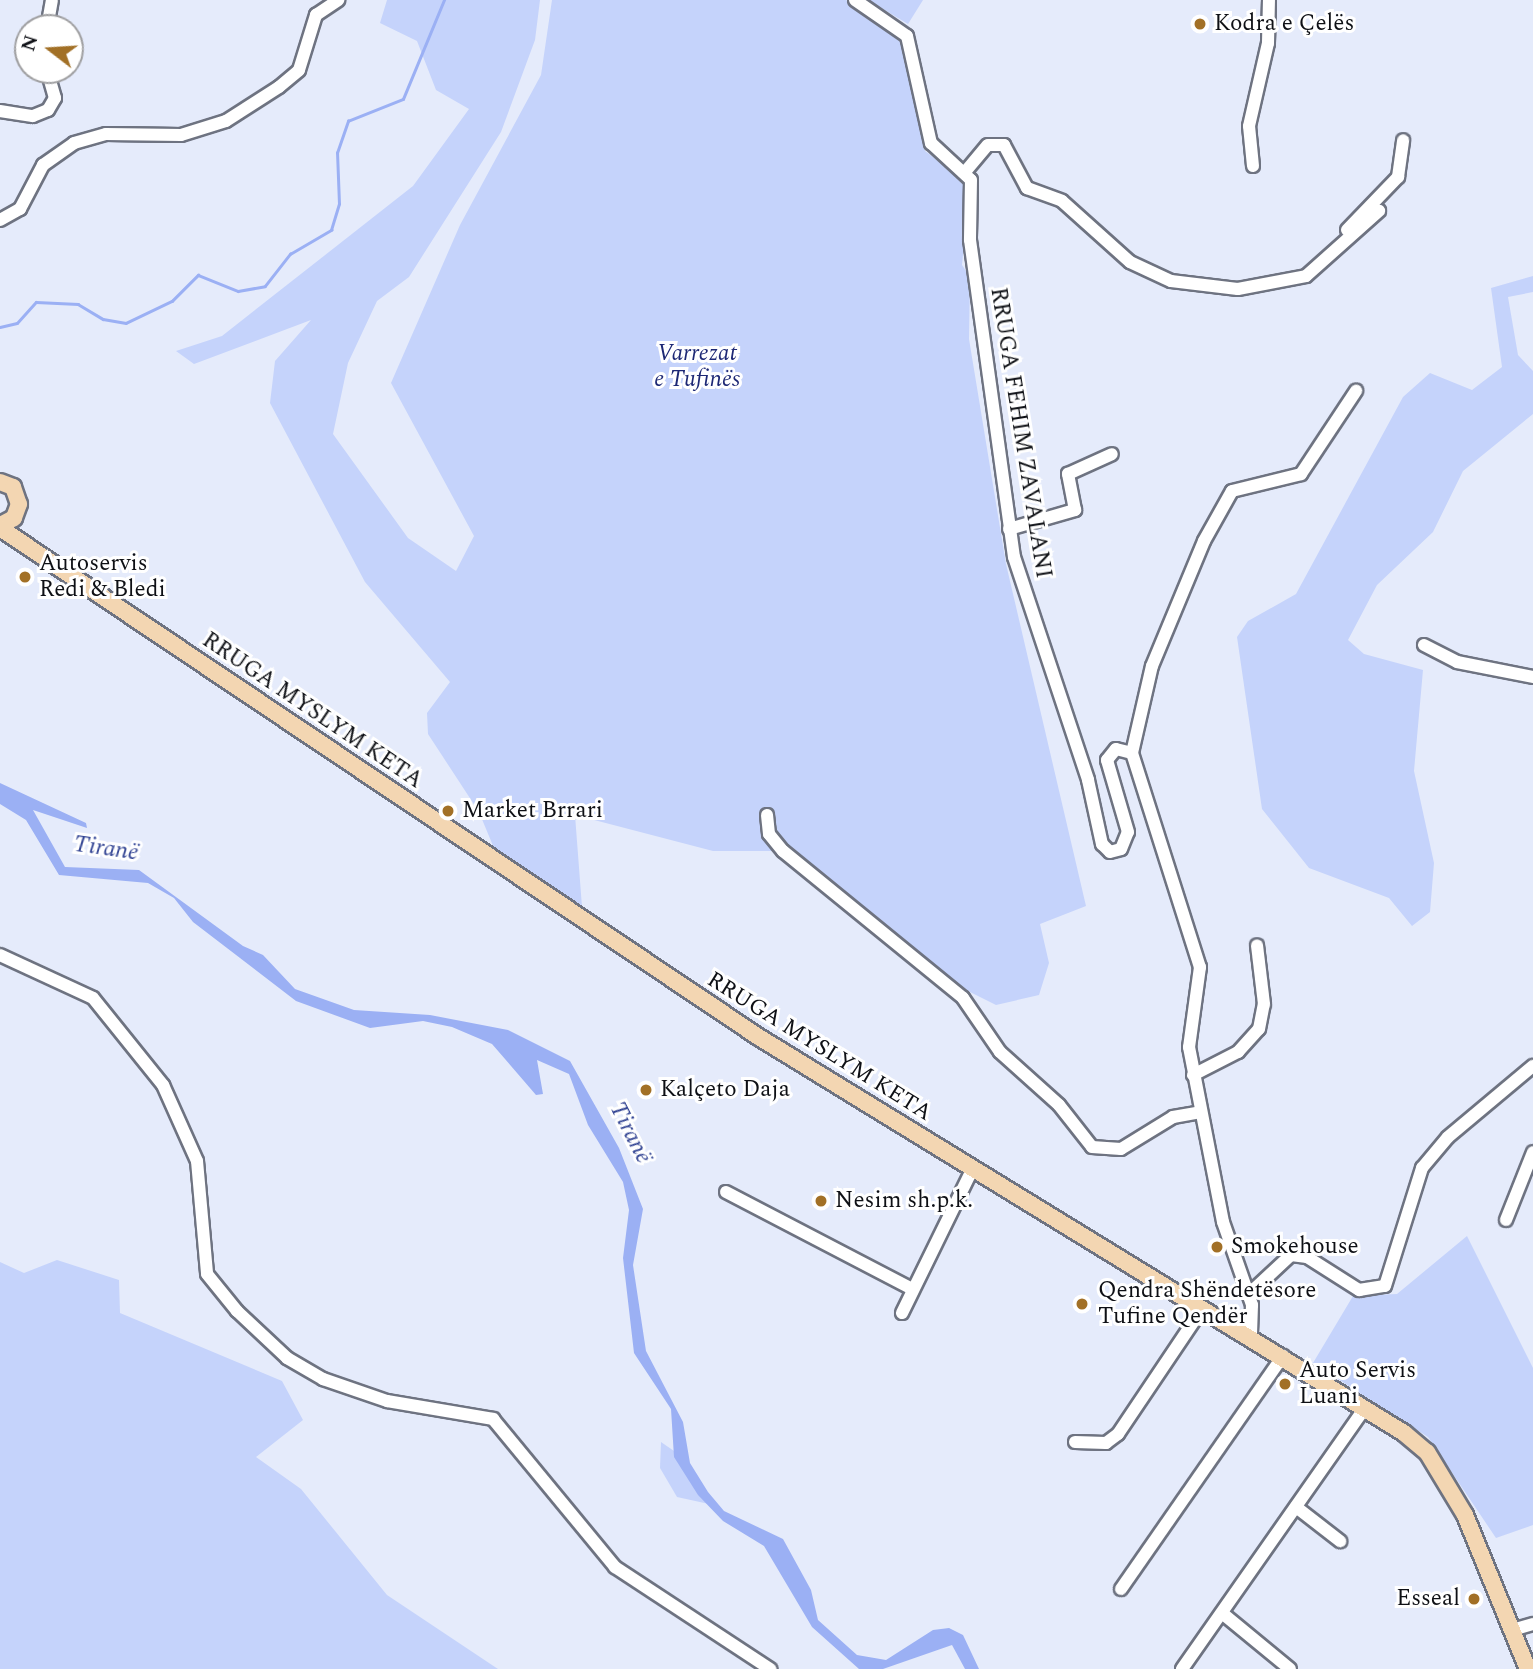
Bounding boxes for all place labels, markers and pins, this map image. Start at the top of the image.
place label: Kodra e Çelës [1214,10,1354,38]
marker: Kodra e Çelës [1192,16,1208,32]
place label: Autoservis Redi & Bledi [39,550,166,604]
marker: Autoservis Redi & Bledi [17,569,33,585]
place label: Market Brrari [462,797,603,825]
marker: Market Brrari [440,803,456,819]
place label: Kalçeto Daja [660,1076,790,1104]
marker: Kalçeto Daja [638,1082,654,1098]
place label: Nesim sh.p.k. [835,1187,973,1215]
marker: Nesim sh.p.k. [813,1193,829,1209]
place label: Smokehouse [1231,1233,1359,1261]
marker: Smokehouse [1209,1239,1225,1255]
place label: Qendra Shëndetësore Tufine Qendër [1098,1277,1316,1331]
marker: Qendra Shëndetësore Tufine Qendër [1072,1294,1092,1314]
place label: Auto Servis Luani [1299,1357,1416,1411]
marker: Auto Servis Luani [1277,1376,1293,1392]
place label: Esseal [1396,1585,1460,1613]
marker: Esseal [1466,1591,1482,1607]

